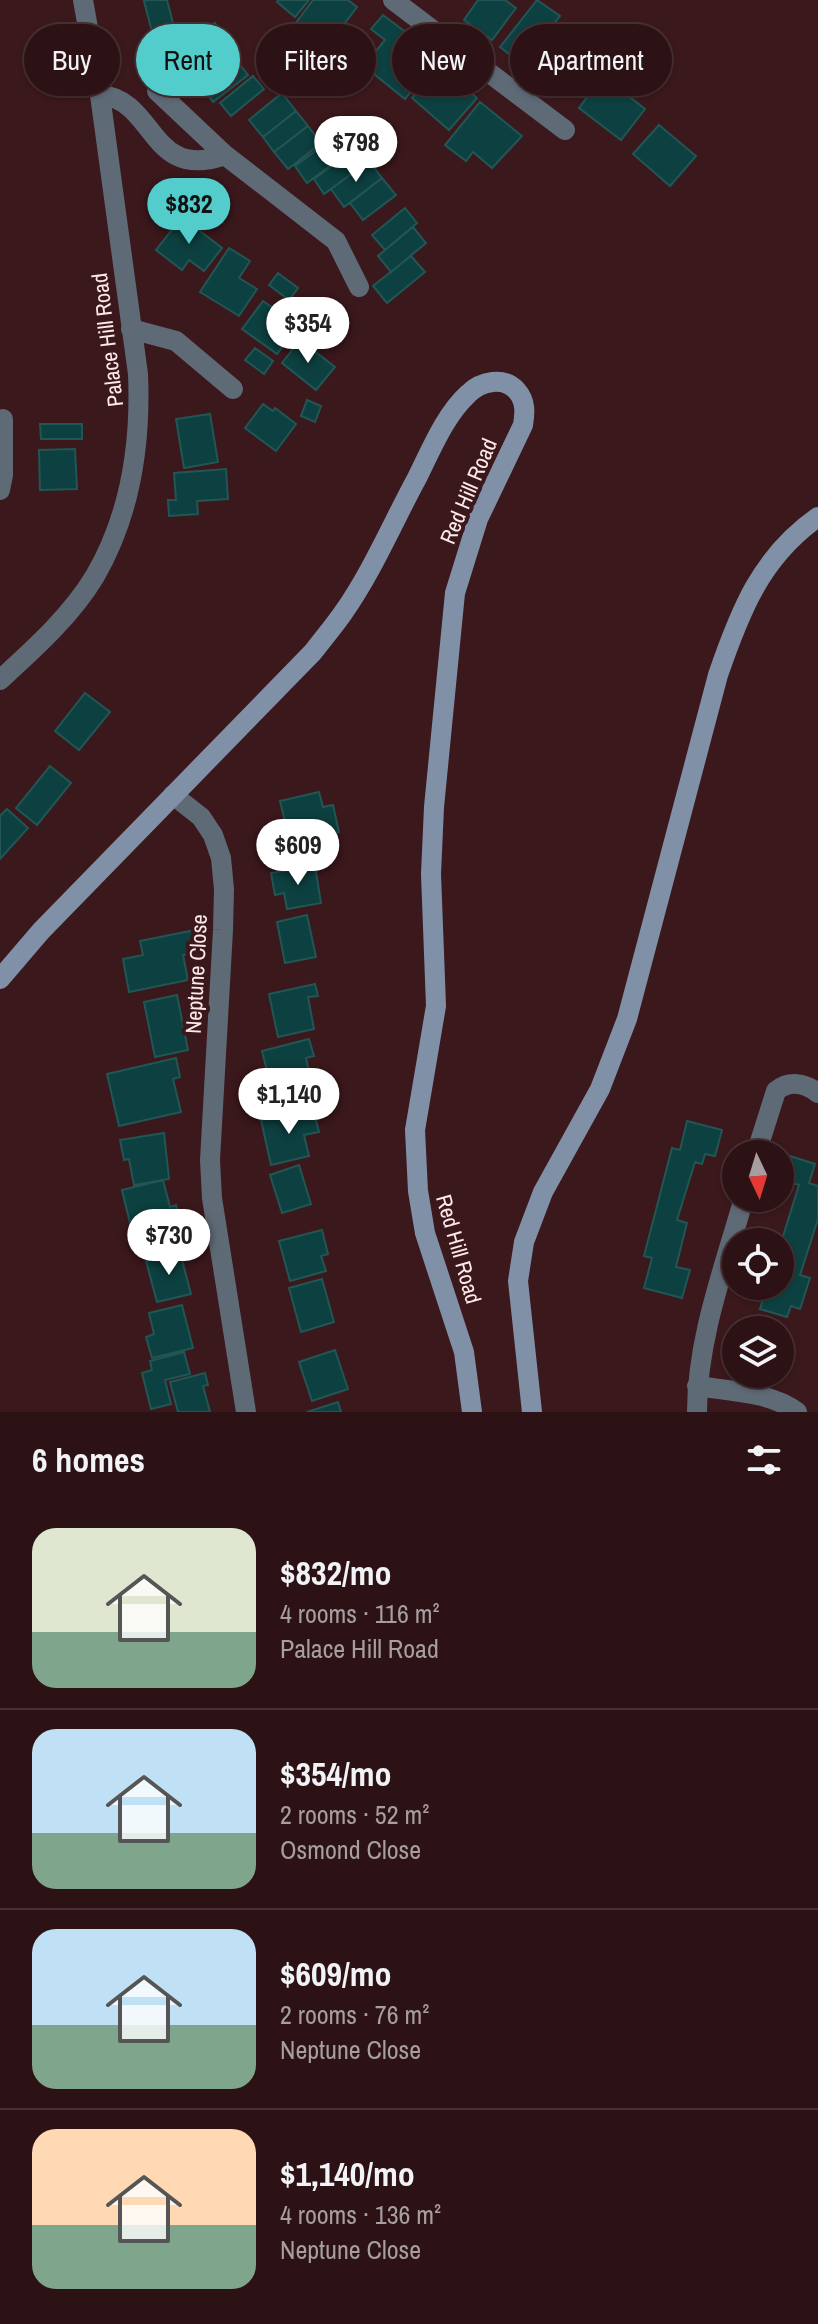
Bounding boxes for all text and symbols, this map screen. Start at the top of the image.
chip: Buy [24,24,120,96]
chip: Rent [136,24,240,96]
chip: Filters [256,24,376,96]
chip: New [392,24,494,96]
chip: Apartment [510,24,672,96]
pin: $798 [309,116,403,184]
text: $798 [332,124,380,159]
pin: $832 [142,178,236,246]
text: $832 [165,186,213,221]
street label: Palace Hill Road [84,271,130,409]
pin: $354 [261,297,355,365]
text: $354 [284,305,332,340]
street label: Red Hill Road [432,433,504,549]
pin: $609 [251,819,345,887]
text: $609 [274,827,322,862]
street label: Neptune Close [178,914,214,1034]
pin: $1,140 [224,1068,354,1136]
text: $1,140 [256,1076,322,1111]
north arrow [722,1140,794,1212]
map controls [722,1140,794,1388]
street label: Red Hill Road [429,1191,489,1307]
pin: $730 [122,1209,216,1277]
text: $730 [145,1217,193,1252]
button: locate [722,1228,794,1300]
button: layers [722,1316,794,1388]
text: 6 homes [32,1437,145,1483]
icon: filters [742,1438,786,1482]
text: $832/mo [280,1550,392,1596]
icon: home [96,1560,192,1656]
text: 4 rooms · 116 m² [280,1596,440,1631]
text: Palace Hill Road [280,1631,439,1666]
text: $354/mo [280,1751,392,1797]
icon: home [96,1761,192,1857]
text: 2 rooms · 52 m² [280,1797,429,1832]
text: Osmond Close [280,1832,421,1867]
text: $609/mo [280,1951,392,1997]
icon: home [96,1961,192,2057]
text: 2 rooms · 76 m² [280,1997,429,2032]
text: Neptune Close [280,2032,421,2067]
text: $1,140/mo [280,2151,415,2197]
icon: home [96,2161,192,2257]
text: 4 rooms · 136 m² [280,2197,441,2232]
text: Neptune Close [280,2232,421,2267]

